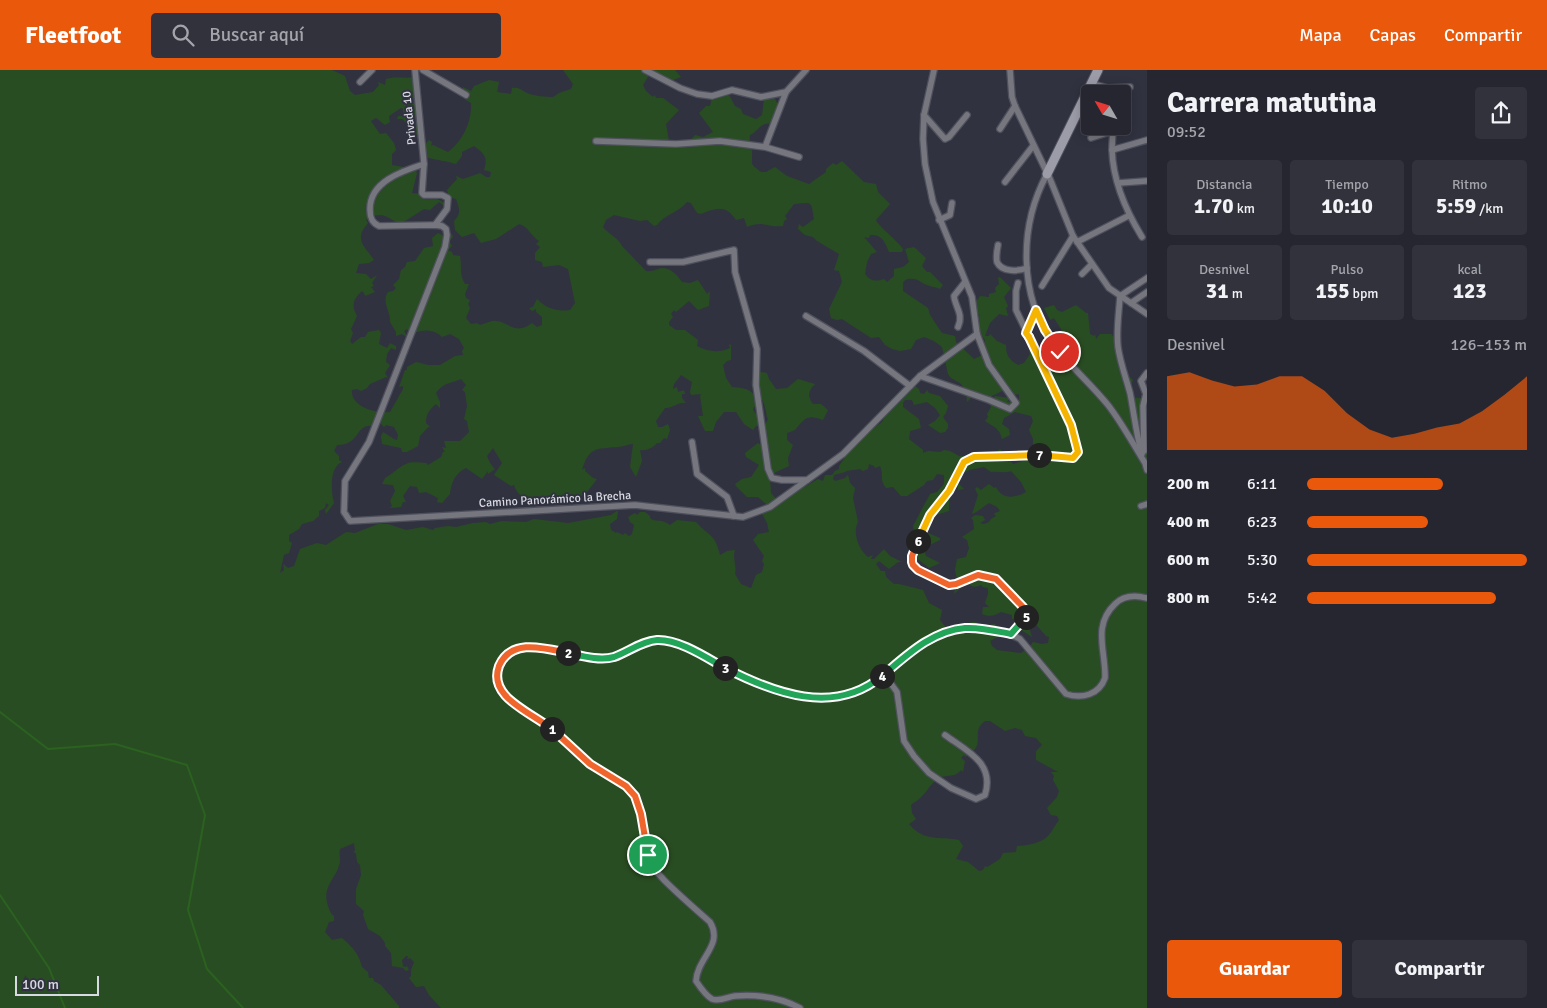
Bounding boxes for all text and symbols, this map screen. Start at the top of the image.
search box [151,13,501,58]
text: Fleetfoot [25,20,121,50]
icon: search [169,21,197,49]
text: Buscar aquí [209,23,304,47]
text: Mapa [1299,24,1342,46]
text: Capas [1370,24,1416,46]
text: Compartir [1444,24,1522,46]
north arrow [1081,85,1131,135]
map controls [1081,85,1131,135]
text: Carrera matutina [1167,86,1377,120]
button: share [1475,87,1527,139]
street label: Privada 10 [399,90,420,146]
text: 09:52 [1167,122,1206,142]
text: Distancia [1196,176,1252,193]
text: Tiempo [1325,176,1369,193]
text: Ritmo [1452,176,1487,193]
text: 1.70 [1194,193,1234,219]
text: 10:10 [1321,193,1373,219]
text: 5:59 [1436,193,1476,219]
text: km [1234,200,1255,217]
text: /km [1476,200,1503,217]
text: Desnivel [1199,261,1250,278]
text: Pulso [1331,261,1363,278]
text: kcal [1457,261,1482,278]
text: 31 [1206,278,1229,304]
text: 155 [1315,278,1349,304]
text: 123 [1453,278,1487,304]
text: m [1229,285,1243,302]
text: bpm [1349,285,1379,302]
pin [1039,331,1081,373]
text: Desnivel [1167,335,1225,355]
text: 126–153 m [1450,335,1527,355]
icon: check [1046,338,1074,366]
pin: 7 [1026,442,1052,468]
text: 7 [1036,447,1043,464]
text: 200 m [1167,474,1209,494]
text: 6:11 [1247,474,1277,494]
street label: Camino Panorámico la Brecha [479,488,632,511]
text: 400 m [1167,512,1209,532]
text: 6:23 [1247,512,1277,532]
pin: 6 [906,528,930,554]
text: 6 [915,533,922,550]
text: 600 m [1167,550,1209,570]
text: 5:30 [1247,550,1277,570]
text: 800 m [1167,588,1209,608]
text: 5:42 [1247,588,1277,608]
pin: 5 [1014,604,1038,630]
text: 5 [1023,609,1030,626]
pin: 2 [556,640,580,666]
text: 2 [565,645,572,662]
pin: 3 [712,656,738,680]
text: 3 [722,660,729,677]
pin: 4 [870,664,894,688]
text: 4 [879,668,886,685]
pin: 1 [540,716,564,742]
text: 1 [549,721,556,738]
pin [627,834,669,876]
icon: arrive [634,841,662,869]
button: Guardar [1167,940,1342,998]
button: Compartir [1352,940,1527,998]
scale bar [15,973,99,996]
text: 100 m [22,976,59,993]

